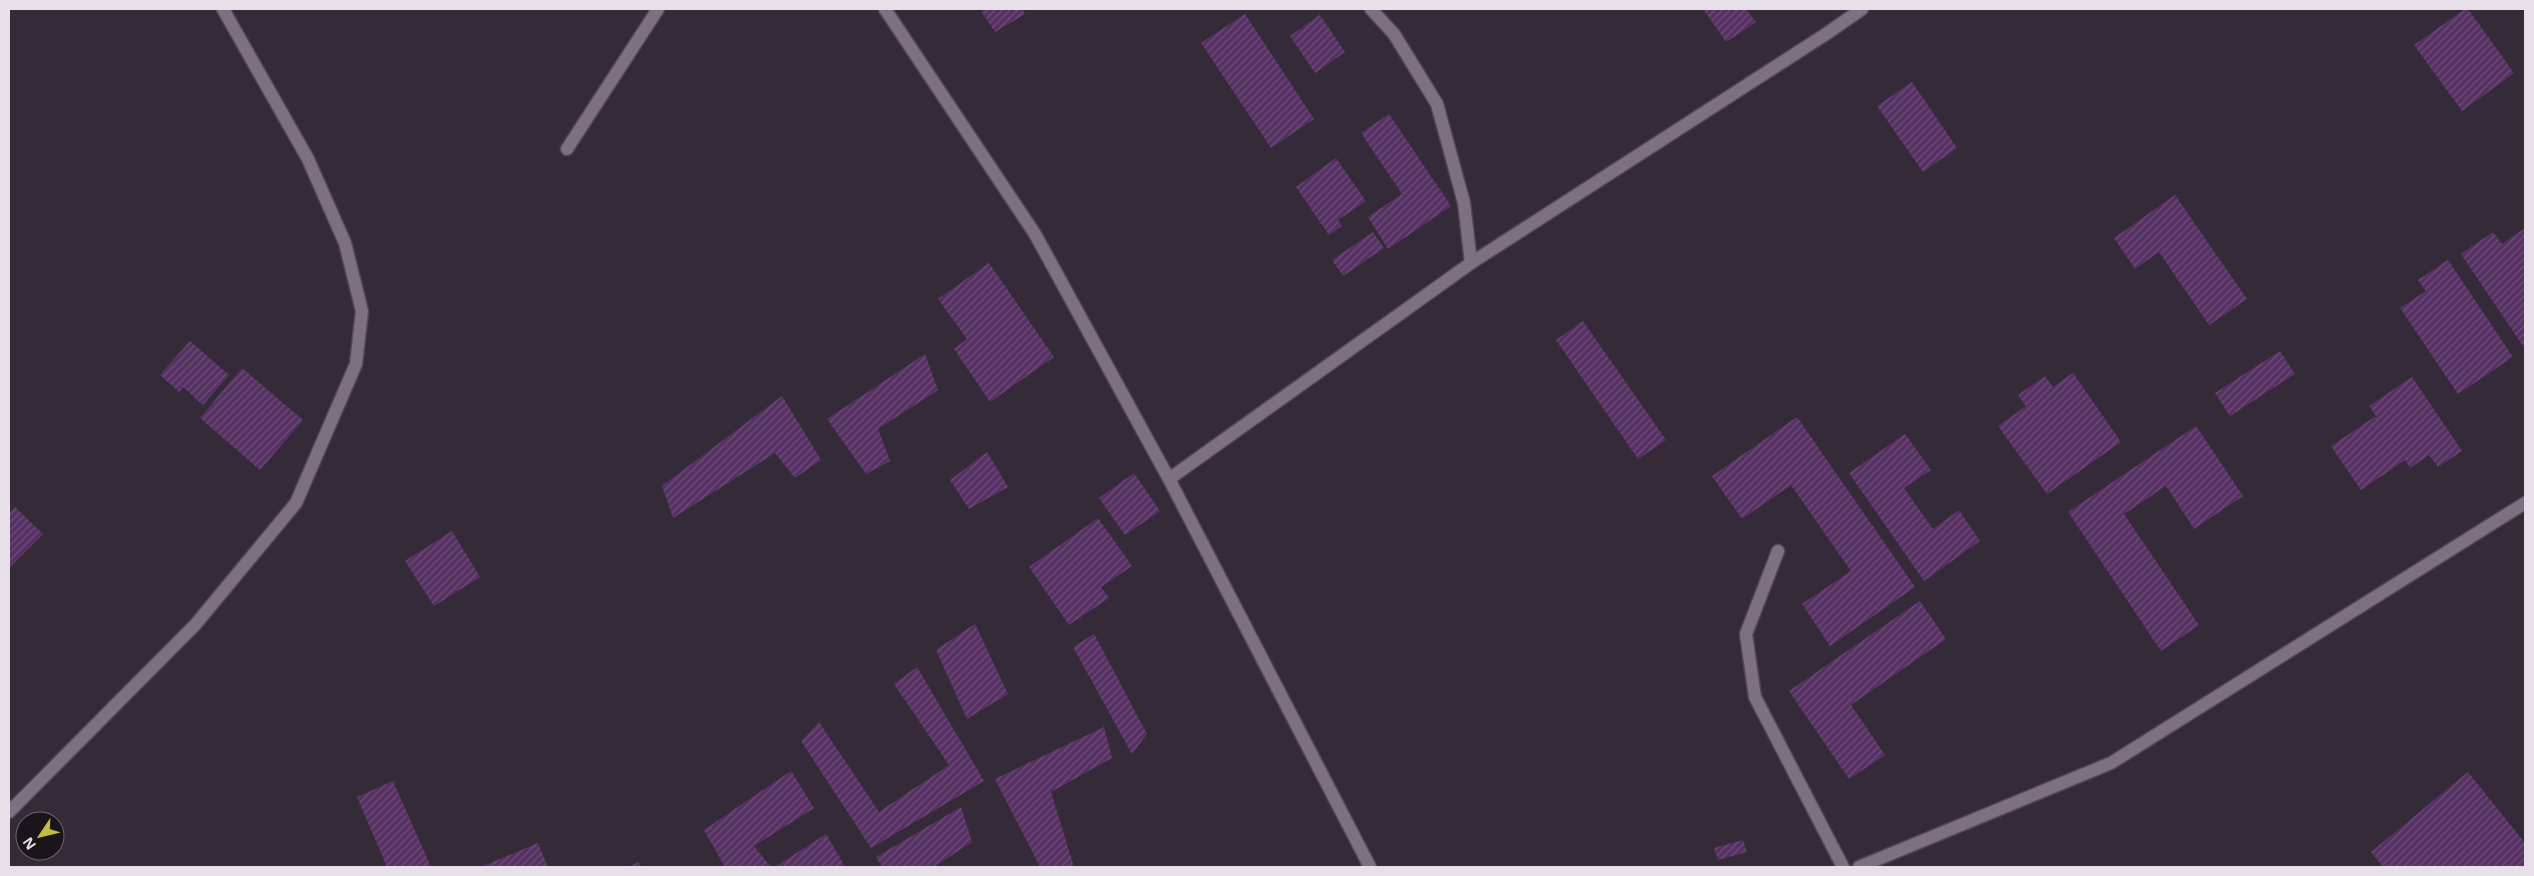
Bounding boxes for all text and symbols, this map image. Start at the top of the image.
north arrow [15,811,65,861]
text: N [18,834,40,854]

